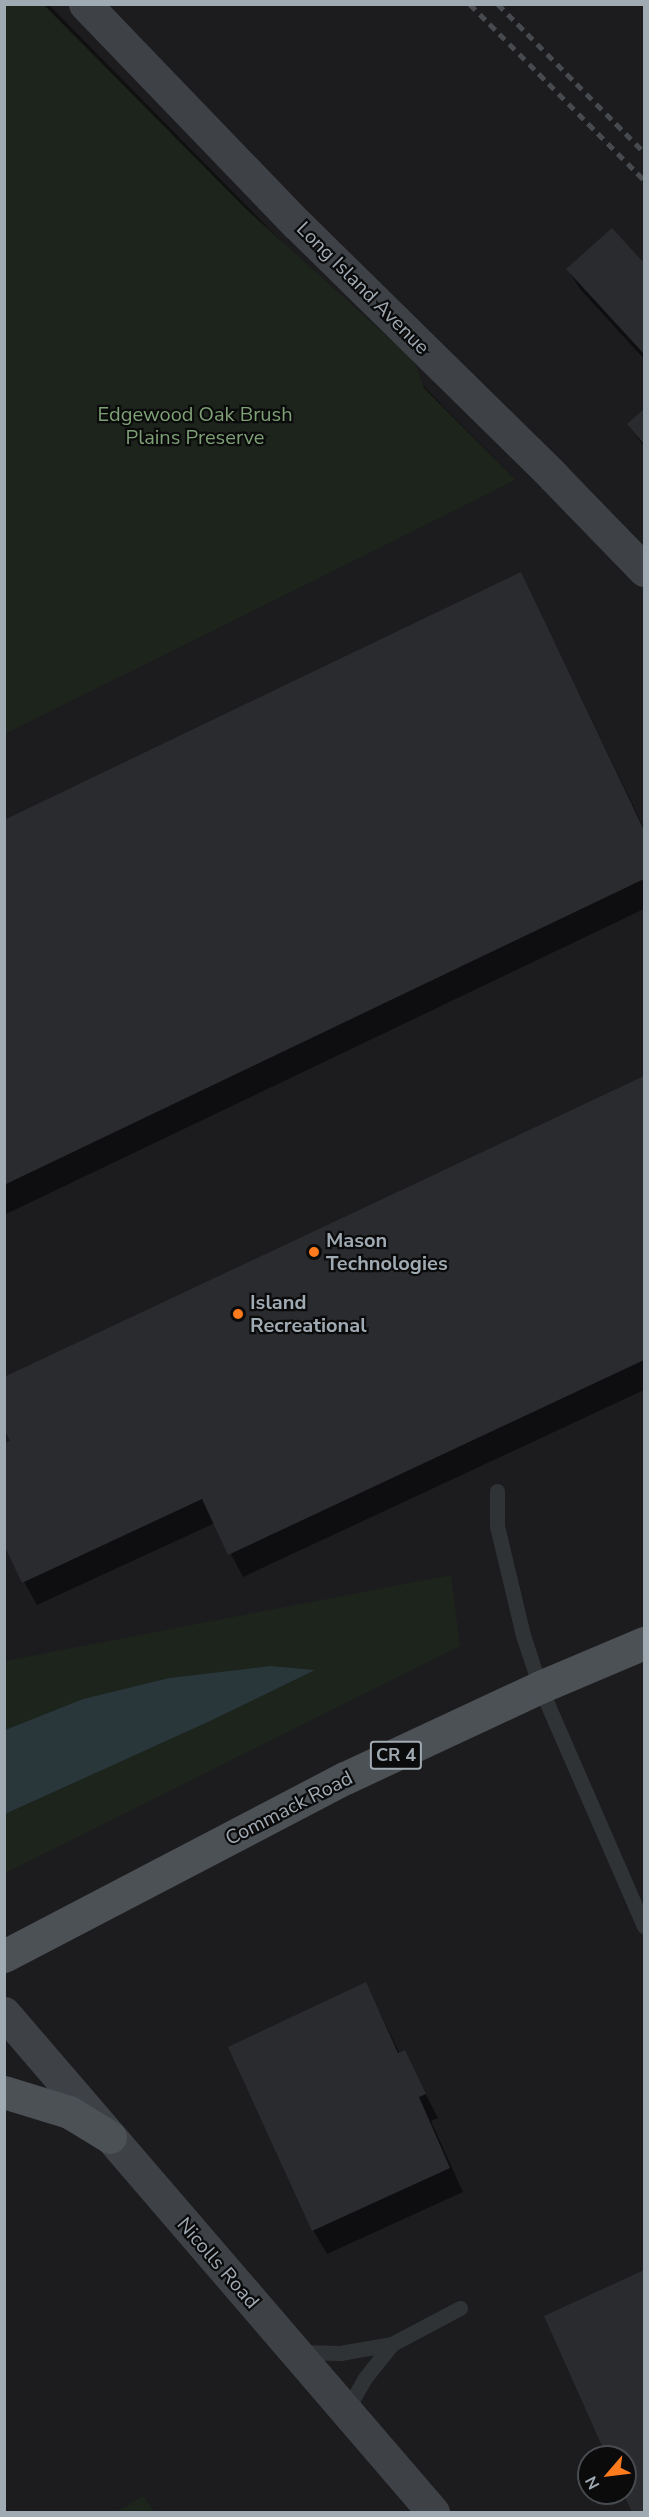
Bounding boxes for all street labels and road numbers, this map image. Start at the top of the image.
street label: Long Island Avenue [292,217,434,359]
road number: CR 4 [369,1740,423,1770]
street label: Commack Road [221,1766,357,1850]
street label: Nicolls Road [172,2213,264,2313]

